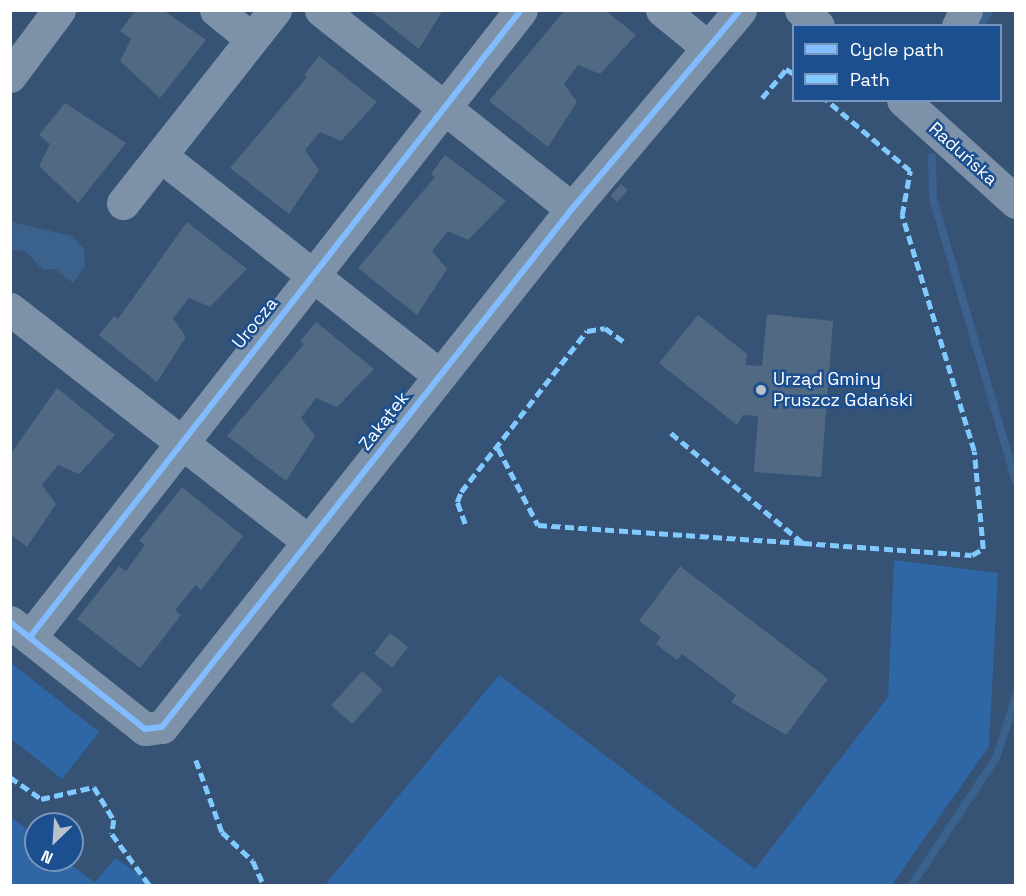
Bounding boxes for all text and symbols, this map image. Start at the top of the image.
legend [792,24,1002,102]
text: Cycle path [850,38,944,61]
text: Path [850,68,890,91]
street label: Raduńska [924,118,1002,190]
street label: Urocza [228,293,282,353]
place label: Urząd Gminy Pruszcz Gdański [773,369,913,412]
marker: Urząd Gminy Pruszcz Gdański [754,383,768,397]
street label: Zakątek [354,387,414,455]
north arrow [24,812,84,872]
text: N [38,845,56,869]

